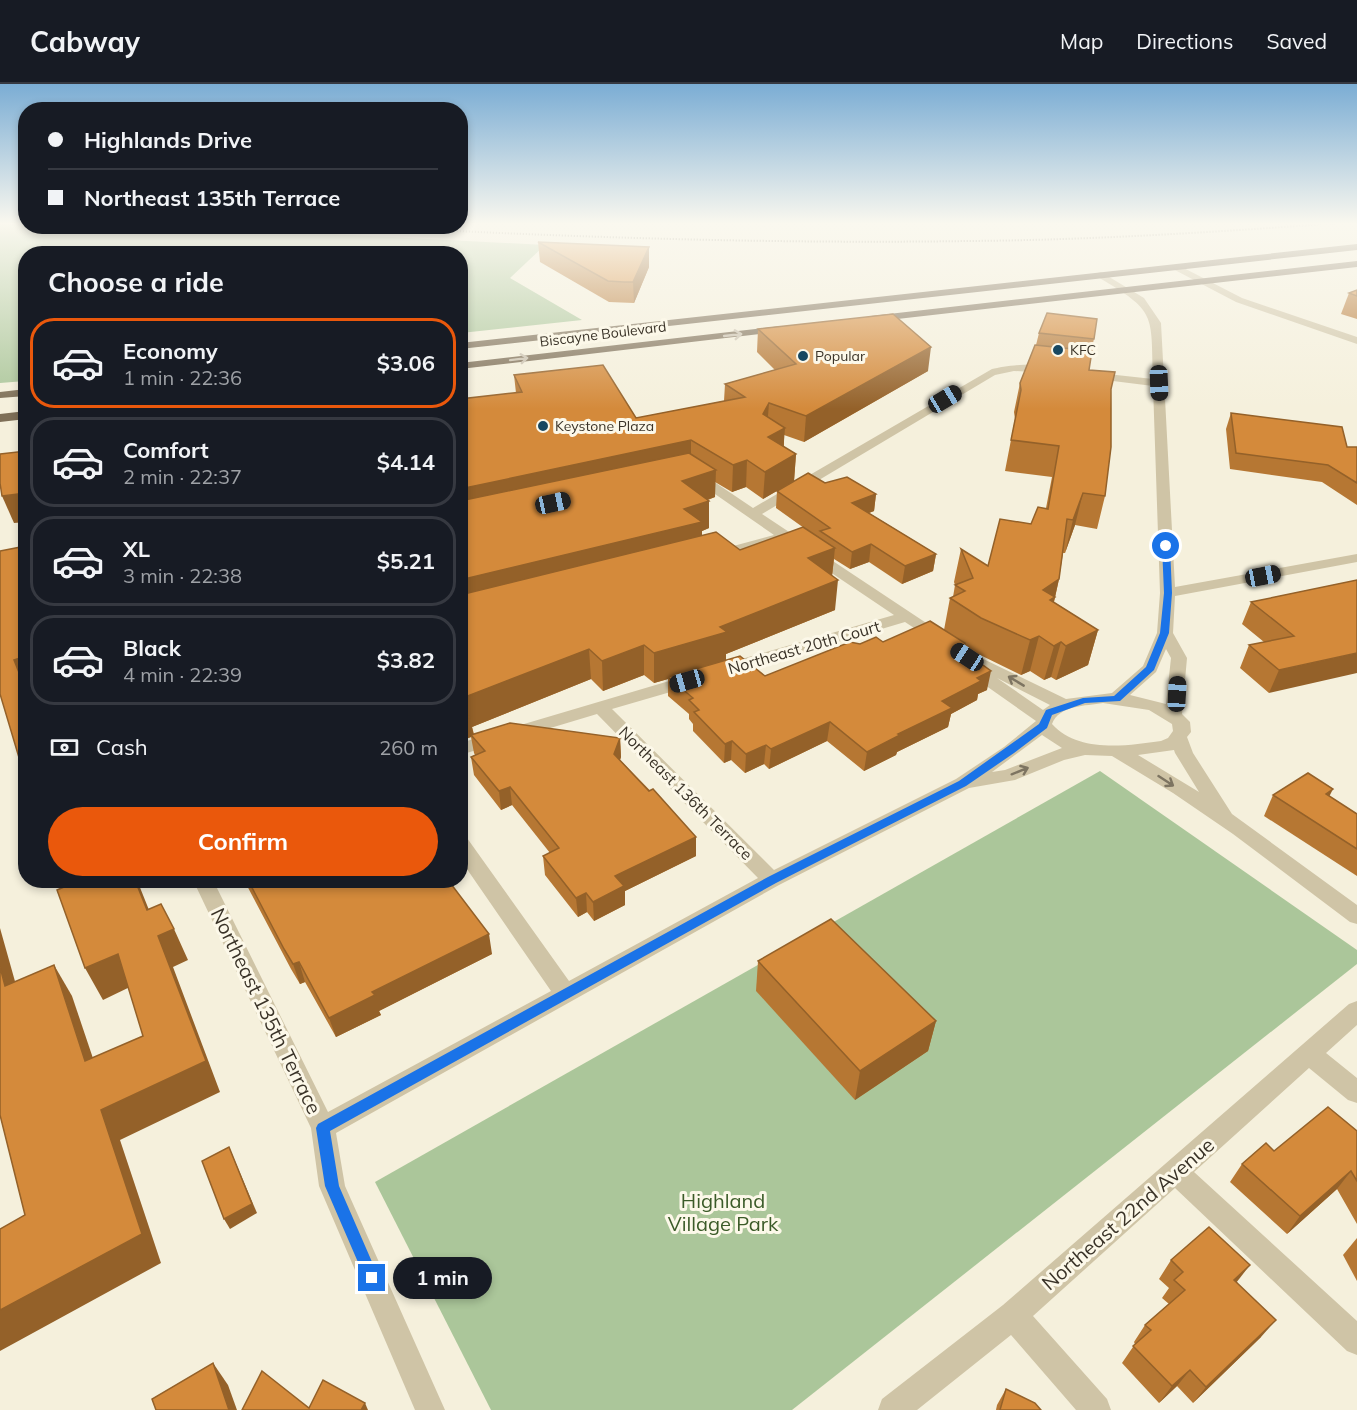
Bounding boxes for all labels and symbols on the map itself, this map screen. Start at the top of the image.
street label: Biscayne Boulevard [539,317,667,351]
one-way arrow [723,329,743,340]
place label: KFC [1070,341,1096,359]
marker: KFC [1051,343,1065,357]
place label: Popular [815,347,866,365]
marker: Popular [796,349,810,363]
one-way arrow [508,353,528,364]
car [1149,365,1169,401]
car [925,382,965,416]
place label: Keystone Plaza [555,417,654,435]
marker: Keystone Plaza [536,419,550,433]
car [534,490,572,516]
route start [1152,532,1179,559]
car [1244,564,1282,588]
street label: Northeast 20th Court [726,616,883,678]
car [947,640,987,674]
car [667,667,707,695]
one-way arrow [1008,675,1025,687]
car [1167,676,1187,712]
street label: Northeast 136th Terrace [615,722,757,864]
one-way arrow [1010,765,1028,776]
one-way arrow [1158,775,1175,788]
street label: Northeast 135th Terrace [206,904,327,1118]
street label: Northeast 22nd Avenue [1036,1132,1219,1295]
park label: Highland Village Park [668,1188,779,1236]
callout: 1 min [393,1257,492,1299]
route end [358,1264,385,1291]

